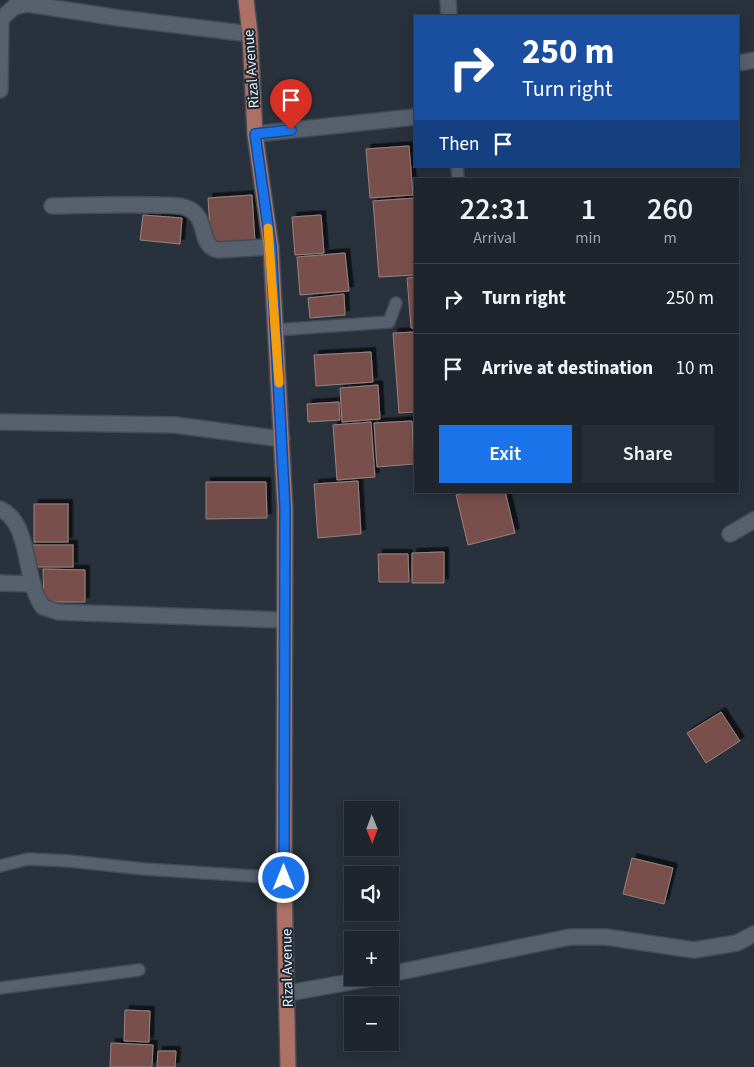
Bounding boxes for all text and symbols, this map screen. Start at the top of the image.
text: 250 m [522,27,614,77]
street label: Rizal Avenue [238,29,265,109]
icon: right [439,35,504,100]
text: Turn right [522,73,612,105]
pin [270,79,312,130]
icon: arrive [277,86,305,114]
icon: arrive [489,130,517,158]
text: Then [439,131,479,158]
text: 22:31 [460,188,530,231]
text: 1 [581,188,596,231]
text: 260 [647,188,693,231]
text: Arrival [473,227,516,249]
text: min [575,227,601,249]
text: m [664,227,677,249]
icon: right [439,285,467,313]
text: Turn right [482,285,566,312]
text: 250 m [666,285,714,312]
icon: arrive [439,355,467,383]
text: Arrive at destination [482,355,653,382]
text: 10 m [676,355,714,382]
button: Exit [439,425,572,483]
button: Share [582,425,714,483]
north arrow [344,801,399,856]
map controls [344,801,399,1051]
position arrow [257,851,309,903]
button: sound [344,866,399,921]
street label: Rizal Avenue [276,928,299,1008]
button: + [344,931,399,986]
button: − [344,996,399,1051]

